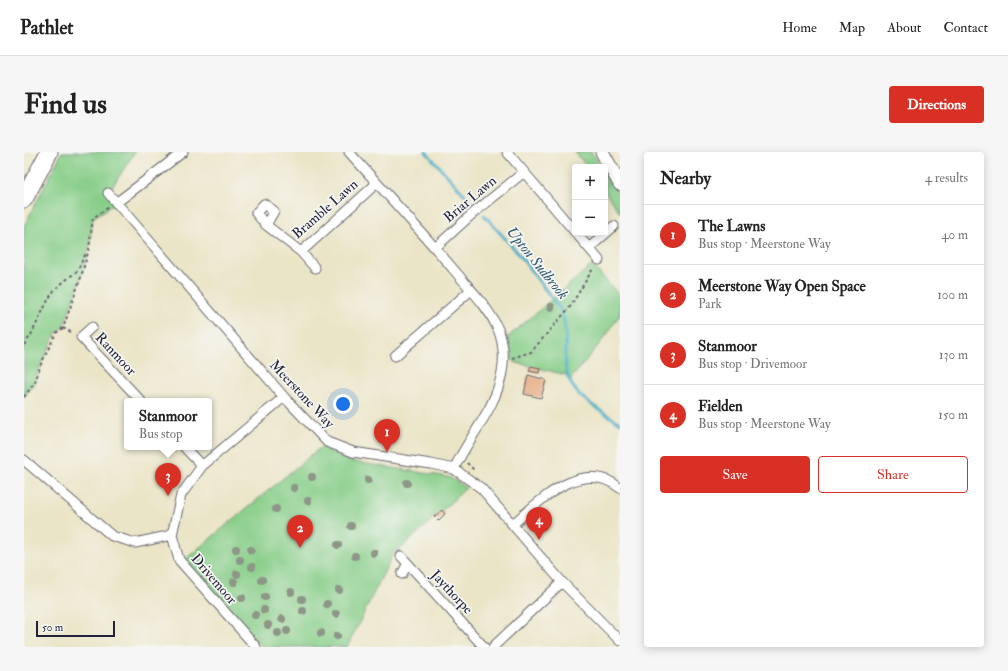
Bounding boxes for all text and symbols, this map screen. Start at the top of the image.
text: Pathlet [20,16,74,40]
text: Home [782,19,817,36]
text: Map [839,19,865,36]
text: About [887,19,921,36]
text: Contact [943,19,988,36]
button: Directions [889,86,984,123]
text: Find us [24,87,107,122]
map controls [572,164,608,236]
button: + [572,164,608,200]
text: Nearby [660,168,711,189]
text: 4 results [925,170,968,186]
street label: Briar Lawn [440,172,500,226]
street label: Bramble Lawn [289,176,361,242]
button: − [572,200,608,236]
text: The Lawns [698,217,765,236]
water label: Upton Sudbrook [502,223,572,303]
text: 1 [671,227,675,243]
text: 40 m [942,227,968,243]
text: Bus stop · Meerstone Way [698,236,831,252]
text: Meerstone Way Open Space [698,277,866,296]
text: 2 [670,287,676,303]
text: 100 m [937,287,968,303]
text: Park [698,296,722,312]
street label: Ranmoor [92,329,141,380]
text: Stanmoor [698,337,757,356]
text: 3 [671,347,676,363]
text: 130 m [939,347,968,363]
street label: Meerstone Way [265,356,338,433]
text: Bus stop · Drivemoor [698,356,807,372]
your location [333,394,353,414]
text: Fielden [698,397,743,416]
popup [124,398,212,450]
text: Stanmoor [139,407,197,426]
text: 4 [669,407,677,423]
text: 150 m [938,407,968,423]
text: Bus stop · Meerstone Way [698,416,831,432]
pin: 1 [374,419,400,452]
text: Bus stop [139,426,183,442]
button: Save [660,456,810,493]
button: Share [818,456,968,493]
pin: 3 [155,463,181,496]
pin: 4 [526,507,552,540]
pin: 2 [287,515,313,548]
street label: Drivemoor [187,550,241,608]
street label: Jaythorpe [426,566,477,618]
scale bar [36,619,115,638]
text: 50 m [42,621,63,634]

